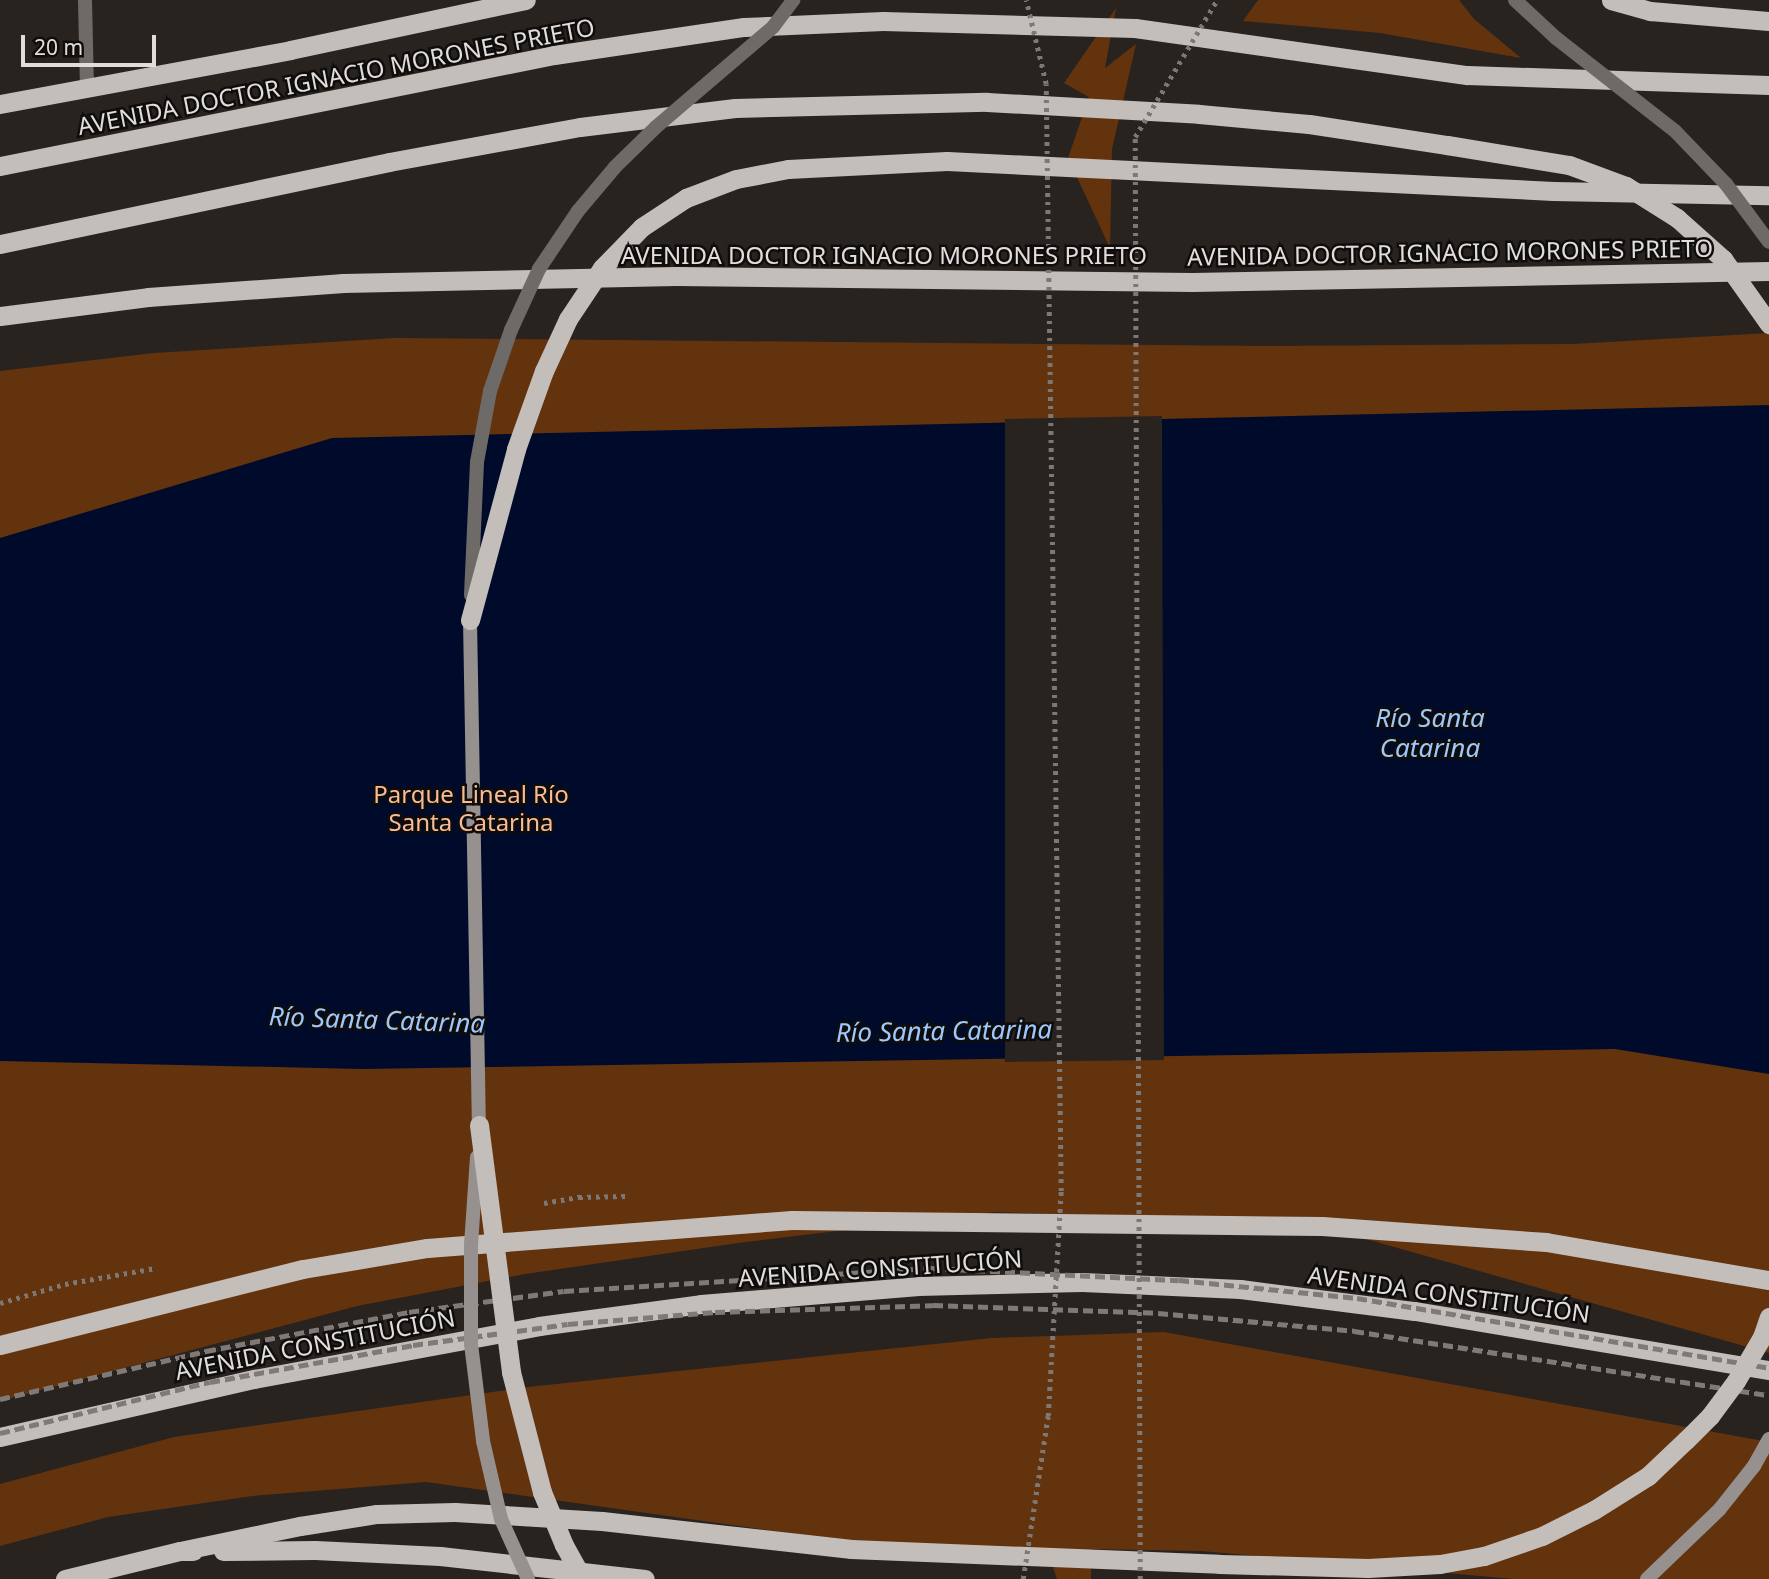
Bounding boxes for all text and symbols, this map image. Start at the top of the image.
street label: AVENIDA DOCTOR IGNACIO MORONES PRIETO [75,12,597,140]
scale bar [24,21,159,65]
text: 20 m [34,33,83,61]
street label: AVENIDA DOCTOR IGNACIO MORONES PRIETO [1187,233,1713,271]
street label: AVENIDA DOCTOR IGNACIO MORONES PRIETO [621,241,1147,269]
water label: Río Santa Catarina [1375,702,1485,764]
park label: Parque Lineal Río Santa Catarina [373,780,569,836]
water label: Río Santa Catarina [268,1001,486,1039]
water label: Río Santa Catarina [836,1014,1052,1048]
street label: AVENIDA CONSTITUCIÓN [737,1244,1023,1292]
street label: AVENIDA CONSTITUCIÓN [1306,1260,1592,1328]
street label: AVENIDA CONSTITUCIÓN [173,1303,457,1385]

